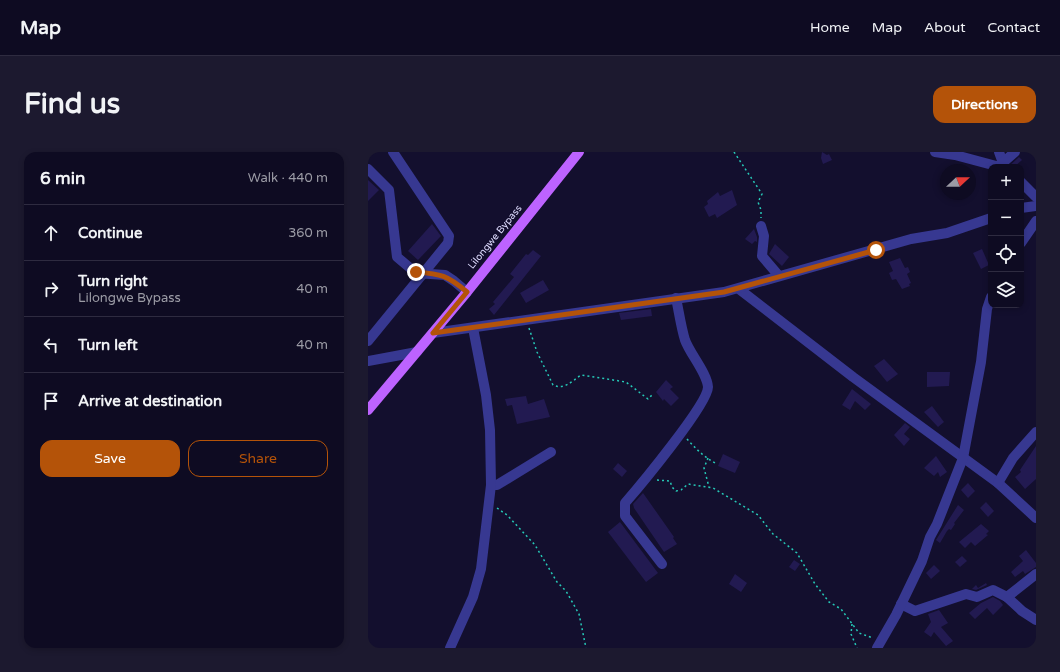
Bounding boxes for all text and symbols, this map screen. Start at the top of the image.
text: Map [20,17,61,39]
text: Home [810,19,850,36]
text: Map [872,19,902,36]
text: About [924,19,966,36]
text: Contact [988,19,1040,36]
button: Directions [933,86,1036,123]
text: Find us [24,87,120,121]
north arrow [940,164,976,200]
map controls [988,164,1024,308]
button: + [988,164,1024,200]
text: 6 min [40,168,85,189]
text: Walk · 440 m [248,170,328,186]
button: − [988,200,1024,236]
street label: Lilongwe Bypass [465,202,525,271]
icon: ahead [40,222,62,244]
text: Continue [78,224,142,242]
text: 360 m [288,225,328,241]
button: locate [988,236,1024,272]
route start [867,241,885,259]
route end [407,263,425,281]
text: Turn right [78,272,148,290]
button: layers [988,272,1024,308]
icon: right [40,278,62,300]
text: 40 m [296,281,328,297]
text: Lilongwe Bypass [78,290,181,306]
icon: left [40,334,62,356]
text: Turn left [78,336,138,354]
text: 40 m [296,337,328,353]
icon: arrive [40,390,62,412]
text: Arrive at destination [78,392,222,410]
button: Save [40,440,180,477]
button: Share [188,440,328,477]

